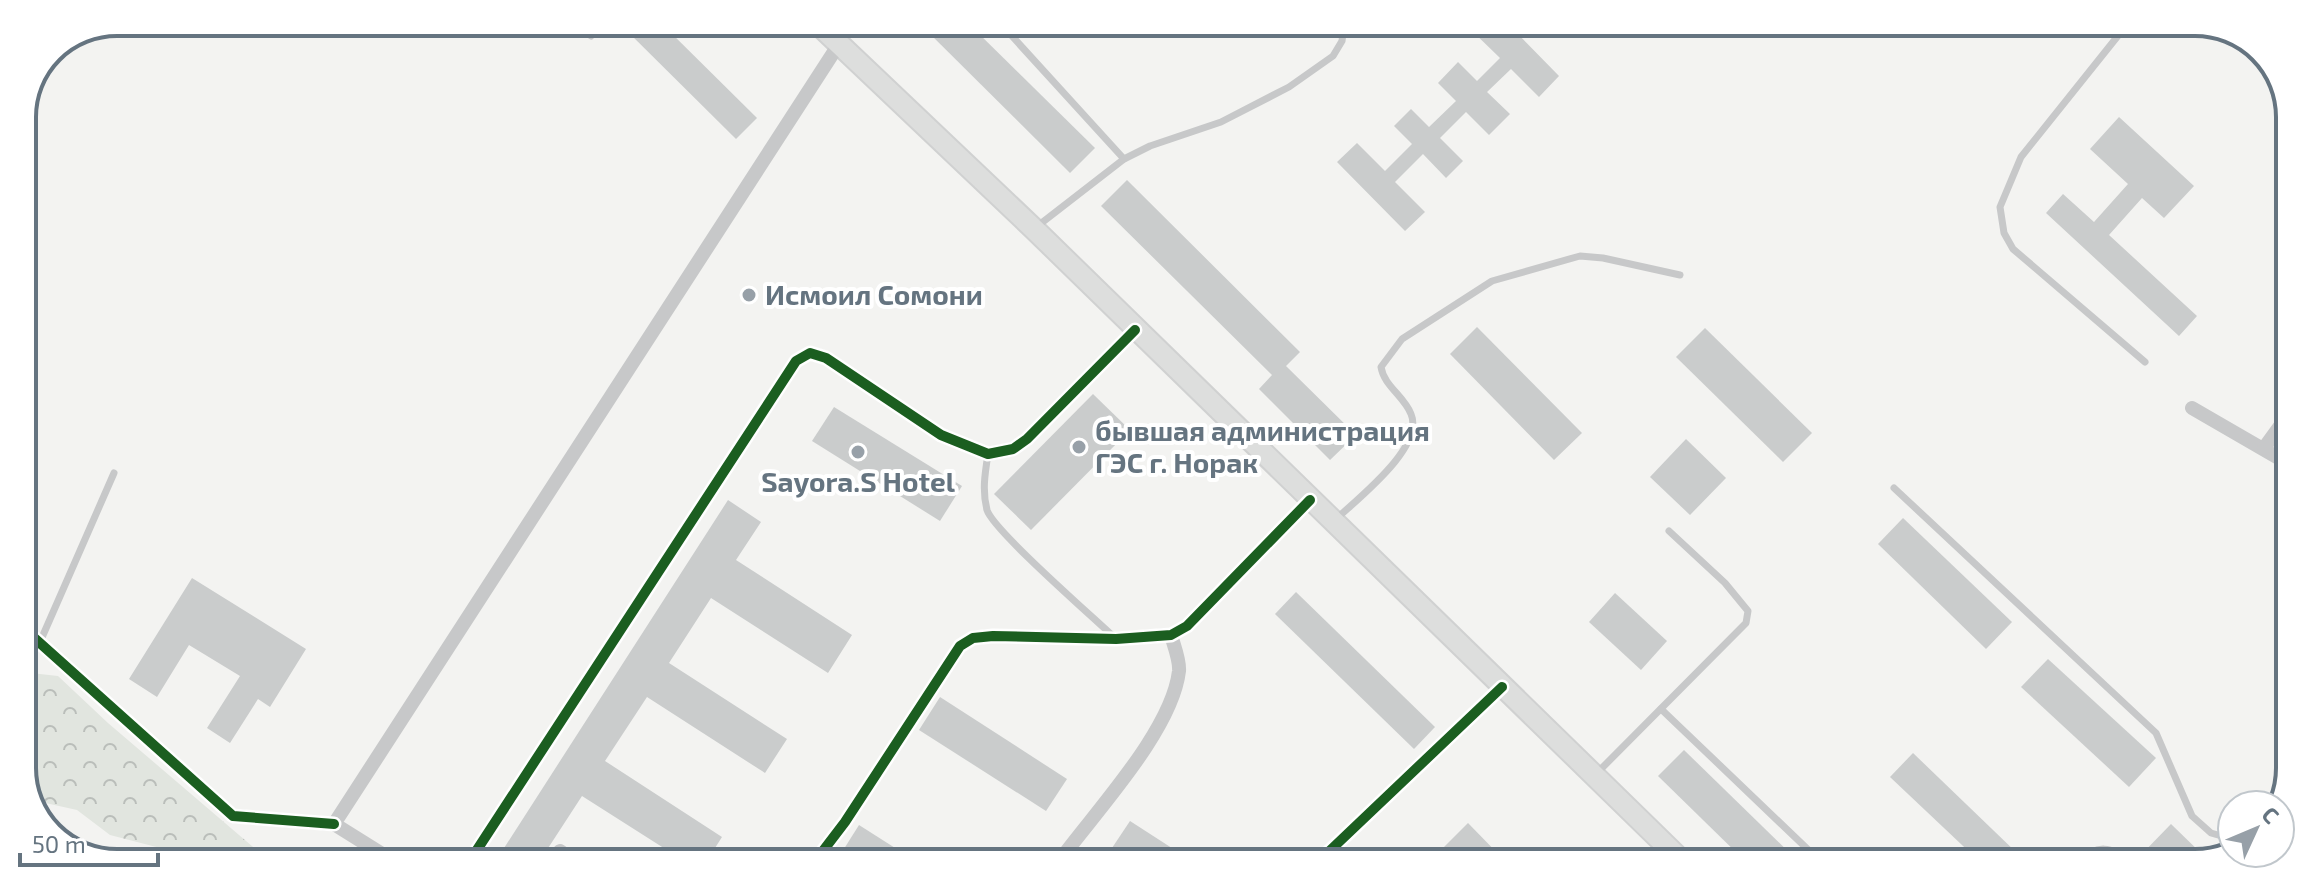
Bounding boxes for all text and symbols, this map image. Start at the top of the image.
place label: Исмоил Сомони [765,277,983,311]
marker: Исмоил Сомони [740,286,758,304]
place label: бывшая администрация ГЭС г. Норак [1095,413,1430,479]
marker: бывшая администрация ГЭС г. Норак [1070,438,1088,456]
marker: Sayora.S Hotel [849,443,867,461]
place label: Sayora.S Hotel [761,464,956,498]
north arrow [2216,789,2296,869]
text: С [2257,801,2285,828]
scale bar [20,817,158,867]
text: 50 m [32,829,86,858]

